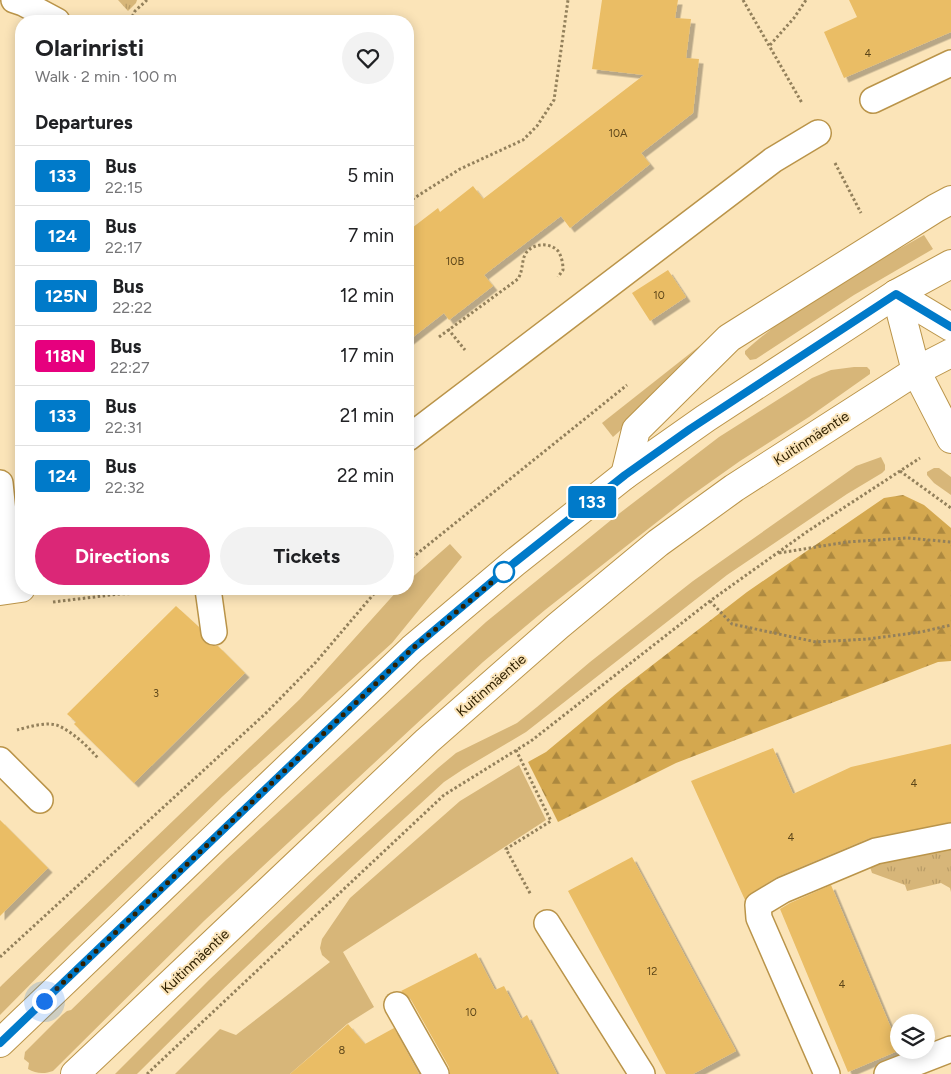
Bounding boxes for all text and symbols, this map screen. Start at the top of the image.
button: heart [342,32,394,84]
text: Olarinristi [35,33,144,62]
house number: 4 [865,47,872,60]
text: Walk · 2 min · 100 m [35,67,177,86]
text: Departures [35,111,133,134]
house number: 10A [608,127,628,140]
text: Bus [105,155,136,178]
text: 5 min [347,164,394,187]
text: 133 [49,165,76,187]
text: 22:15 [105,178,143,197]
text: Bus [105,215,136,238]
text: 7 min [348,224,394,247]
text: 124 [48,225,77,247]
text: 22:17 [105,238,142,257]
house number: 10B [446,255,464,268]
text: Bus [112,275,144,298]
text: 12 min [340,284,394,307]
text: 125N [45,285,87,307]
house number: 10 [653,289,665,302]
text: 22:22 [112,298,152,317]
text: Bus [110,335,141,358]
text: 17 min [340,344,394,367]
text: 118N [45,345,85,367]
text: 22:27 [110,358,150,377]
text: Bus [105,395,136,418]
text: 21 min [340,404,394,427]
text: 133 [49,405,76,427]
street label: Kuitinmäentie [770,408,853,469]
text: 22:31 [105,418,142,437]
text: Bus [105,455,136,478]
text: 22 min [337,464,394,487]
text: 124 [48,465,77,487]
text: 22:32 [105,478,145,497]
line badge: 133 [563,486,621,518]
text: 133 [578,491,606,513]
button: Directions [35,527,210,585]
button: Tickets [220,527,394,585]
unlabelled marker [493,561,515,583]
street label: Kuitinmäentie [453,650,530,720]
house number: 3 [153,687,159,700]
house number: 4 [911,777,918,790]
house number: 4 [788,831,795,844]
street label: Kuitinmäentie [158,925,233,997]
house number: 12 [647,965,657,978]
house number: 4 [839,978,846,991]
your location [32,989,57,1014]
house number: 10 [465,1006,477,1019]
map controls [890,1014,935,1059]
button: layers [890,1014,935,1059]
house number: 8 [339,1044,346,1057]

